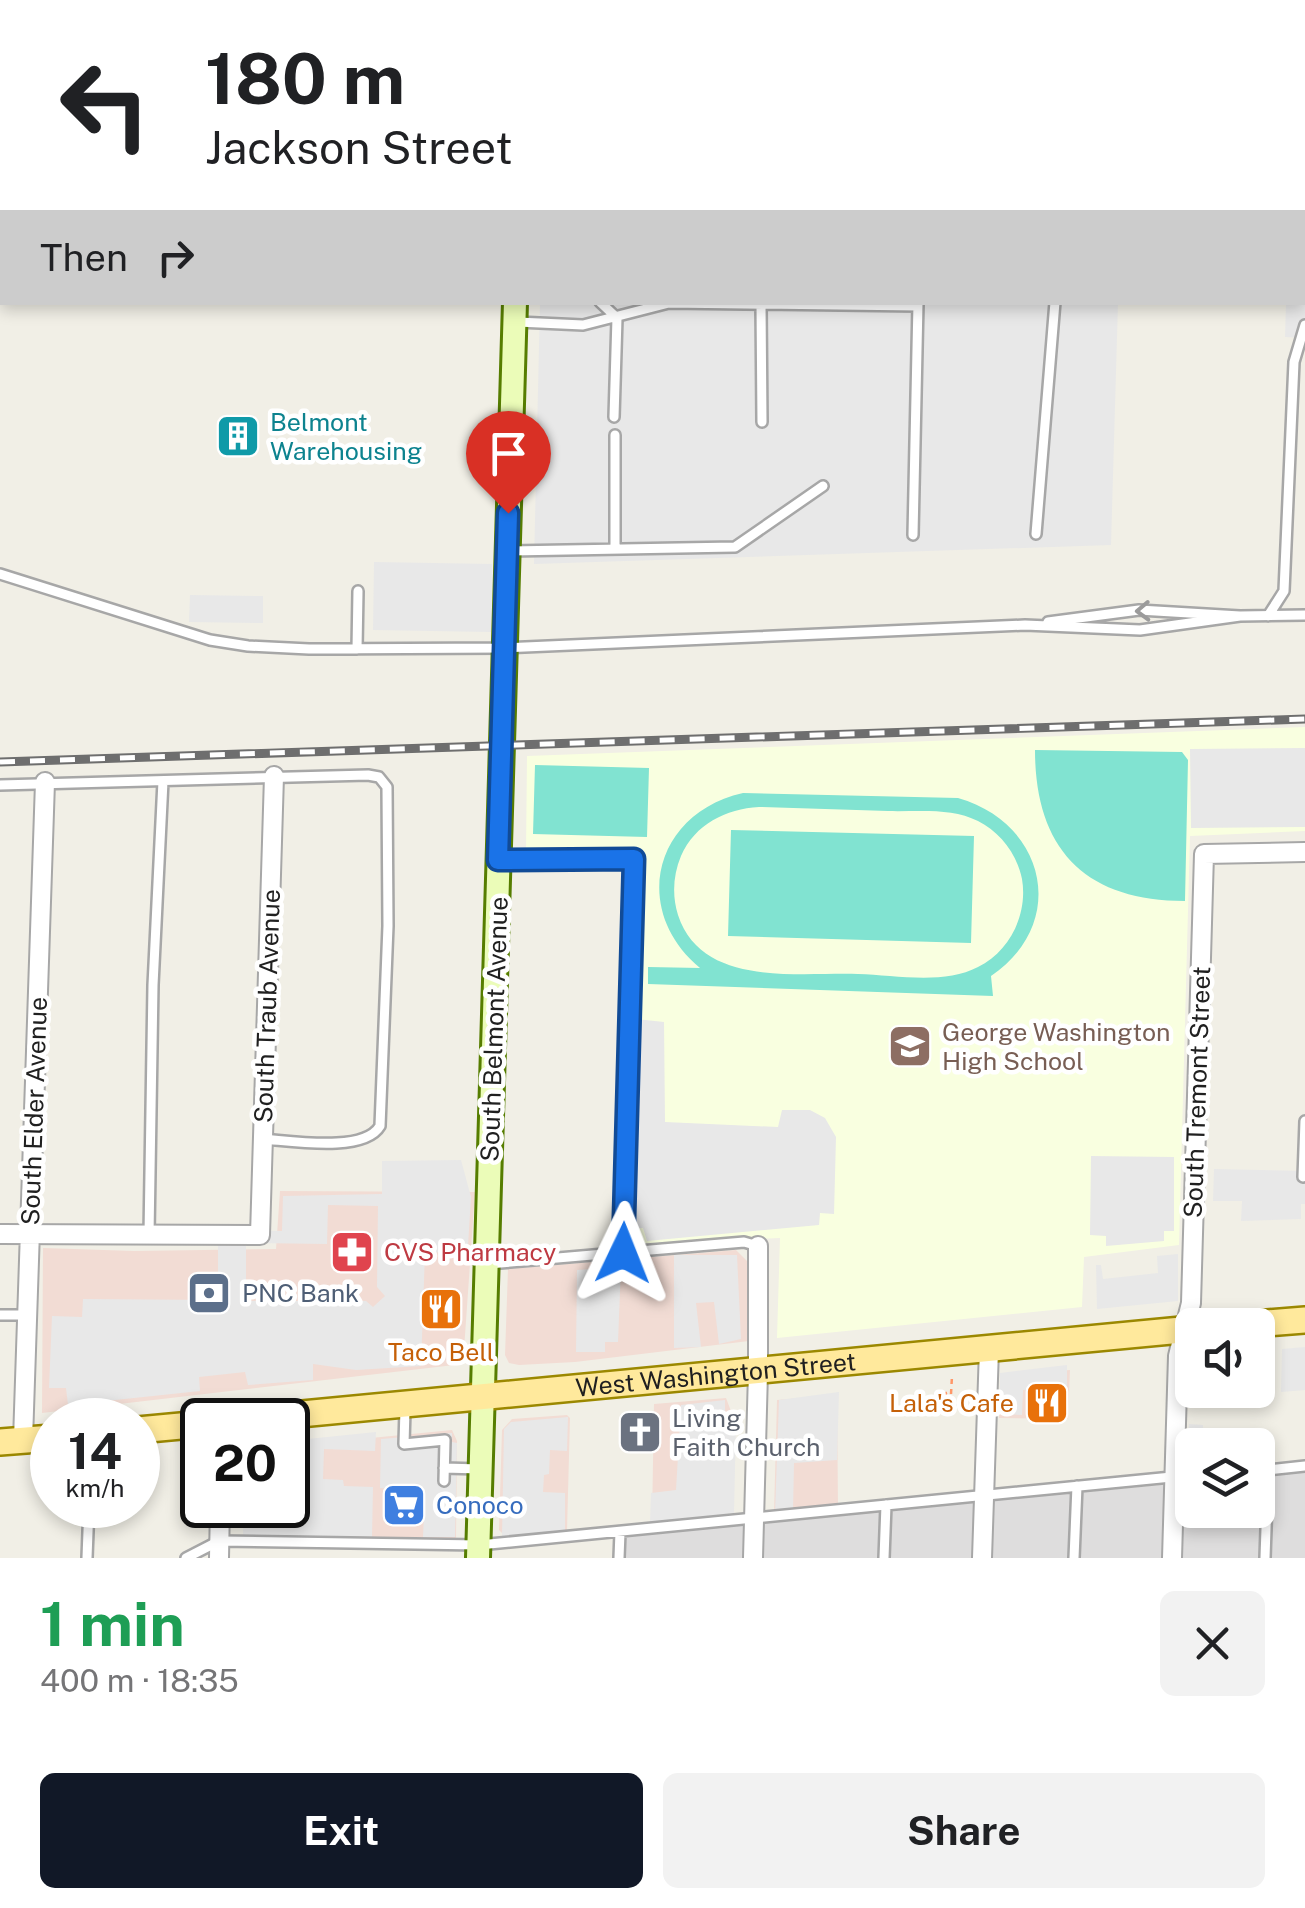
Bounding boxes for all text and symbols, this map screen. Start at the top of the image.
text: 180 m [205,37,405,120]
icon: left [40,40,170,170]
text: Jackson Street [205,121,513,174]
icon: right [148,230,203,285]
text: Then [40,235,128,280]
place label: Belmont Warehousing [270,407,422,466]
pin [466,411,551,514]
building icon: Belmont Warehousing [215,413,261,459]
icon: arrive [481,426,536,481]
one-way arrow [1135,600,1151,621]
street label: South Traub Avenue [248,888,286,1124]
street label: South Belmont Avenue [474,896,514,1162]
street label: South Tremont Street [1178,966,1216,1218]
street label: South Elder Avenue [15,996,53,1226]
place label: George Washington High School [942,1017,1171,1076]
school or university icon: George Washington High School [887,1023,933,1069]
position arrow [571,1201,675,1305]
pharmacy icon: CVS Pharmacy [329,1229,375,1275]
place label: CVS Pharmacy [384,1237,556,1267]
bank icon: PNC Bank [186,1270,232,1316]
place label: PNC Bank [242,1278,359,1308]
restaurant icon: Taco Bell [418,1286,464,1332]
map controls [1175,1308,1275,1528]
button: sound [1175,1308,1275,1408]
place label: Taco Bell [388,1337,494,1367]
street label: West Washington Street [574,1346,857,1403]
restaurant icon: Lala's Cafe [1024,1380,1070,1426]
place label: Lala's Cafe [889,1388,1014,1418]
speed limit sign: 20 [180,1398,310,1528]
place label: Living Faith Church [672,1403,821,1462]
church icon: Living Faith Church [617,1409,663,1455]
text: 14 [68,1421,122,1480]
button: layers [1175,1428,1275,1528]
text: km/h [66,1473,124,1503]
supermarket icon: Conoco [381,1482,427,1528]
place label: Conoco [436,1490,524,1520]
text: 1 min [40,1589,185,1660]
button: close [1160,1591,1265,1696]
text: 400 m · 18:35 [40,1662,239,1699]
button: Exit [40,1773,643,1888]
button: Share [663,1773,1265,1888]

